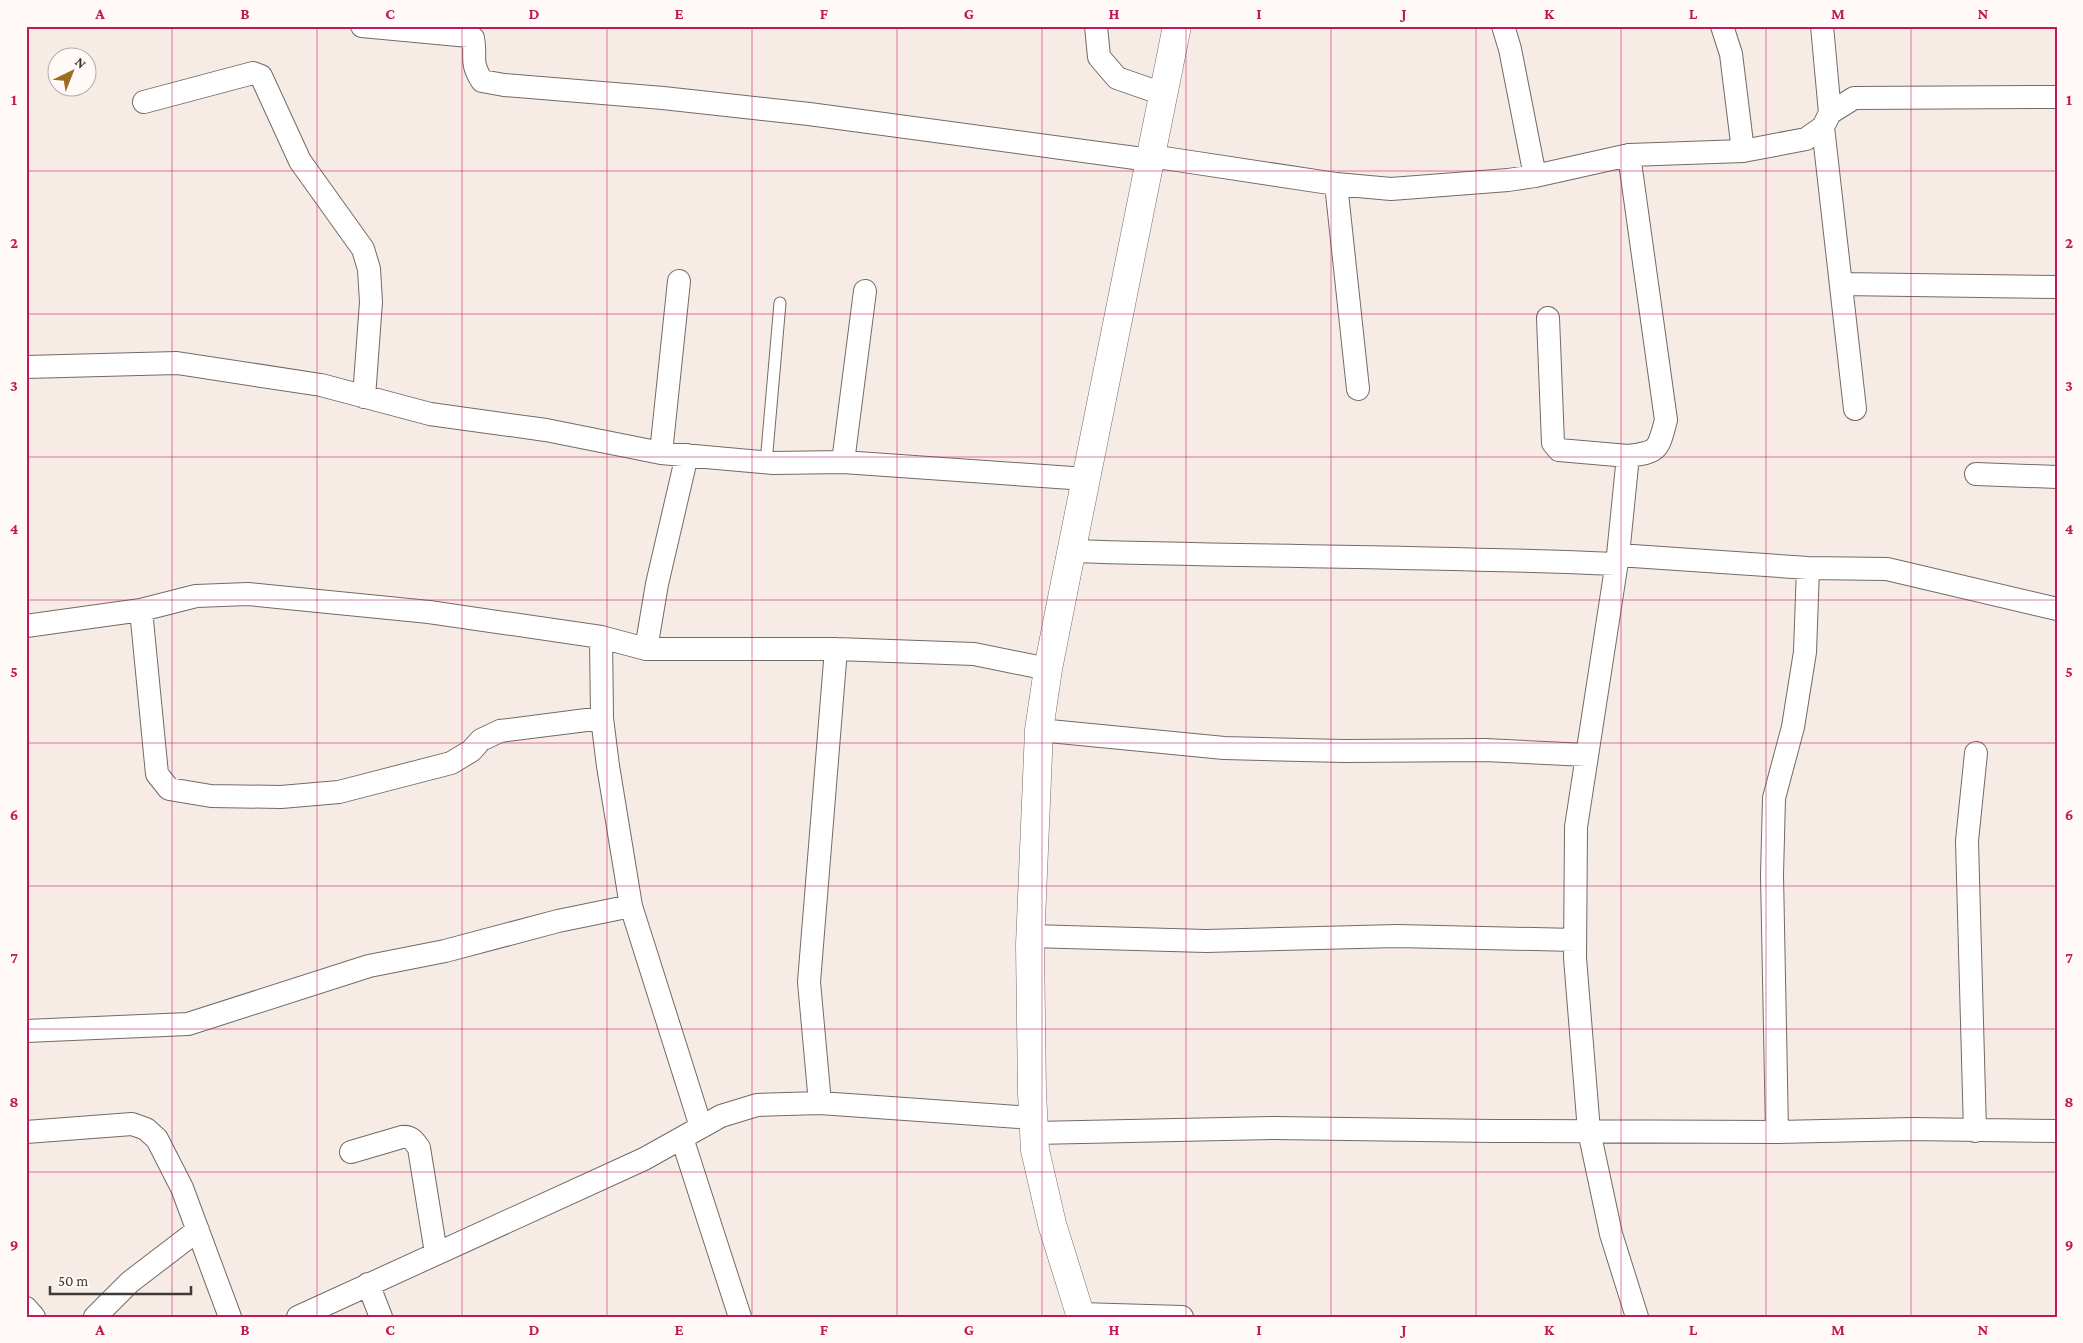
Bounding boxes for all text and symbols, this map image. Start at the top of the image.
text: A [94,5,105,22]
text: B [240,5,250,22]
text: C [385,5,395,22]
text: D [528,5,540,22]
text: E [674,5,684,22]
text: F [820,5,829,22]
text: G [964,5,974,22]
text: H [1109,5,1120,22]
text: I [1256,5,1262,22]
text: J [1399,5,1407,22]
text: K [1544,5,1555,22]
text: L [1689,5,1698,22]
text: M [1831,5,1845,22]
text: N [1978,5,1989,22]
north arrow [48,48,98,98]
text: N [72,53,90,72]
text: 1 [11,91,17,108]
text: 1 [2066,91,2072,108]
text: 2 [10,234,18,251]
text: 2 [2065,234,2073,251]
text: 3 [10,377,18,394]
text: 3 [2065,377,2073,394]
text: 4 [10,520,19,537]
text: 4 [2065,520,2074,537]
text: 5 [10,663,18,680]
text: 5 [2065,663,2073,680]
text: 6 [10,806,18,823]
text: 6 [2065,806,2073,823]
text: 7 [10,949,18,966]
text: 7 [2065,949,2073,966]
text: 8 [9,1093,19,1110]
text: 8 [2064,1093,2074,1110]
text: 9 [10,1236,18,1253]
text: 9 [2065,1236,2073,1253]
scale bar [50,1263,191,1295]
text: 50 m [58,1273,88,1289]
text: A [94,1321,105,1338]
text: B [240,1321,250,1338]
text: C [385,1321,395,1338]
text: D [528,1321,540,1338]
text: E [674,1321,684,1338]
text: F [820,1321,829,1338]
text: G [964,1321,974,1338]
text: H [1109,1321,1120,1338]
text: I [1256,1321,1262,1338]
text: J [1399,1321,1407,1338]
text: K [1544,1321,1555,1338]
text: L [1689,1321,1698,1338]
text: M [1831,1321,1845,1338]
text: N [1978,1321,1989,1338]

